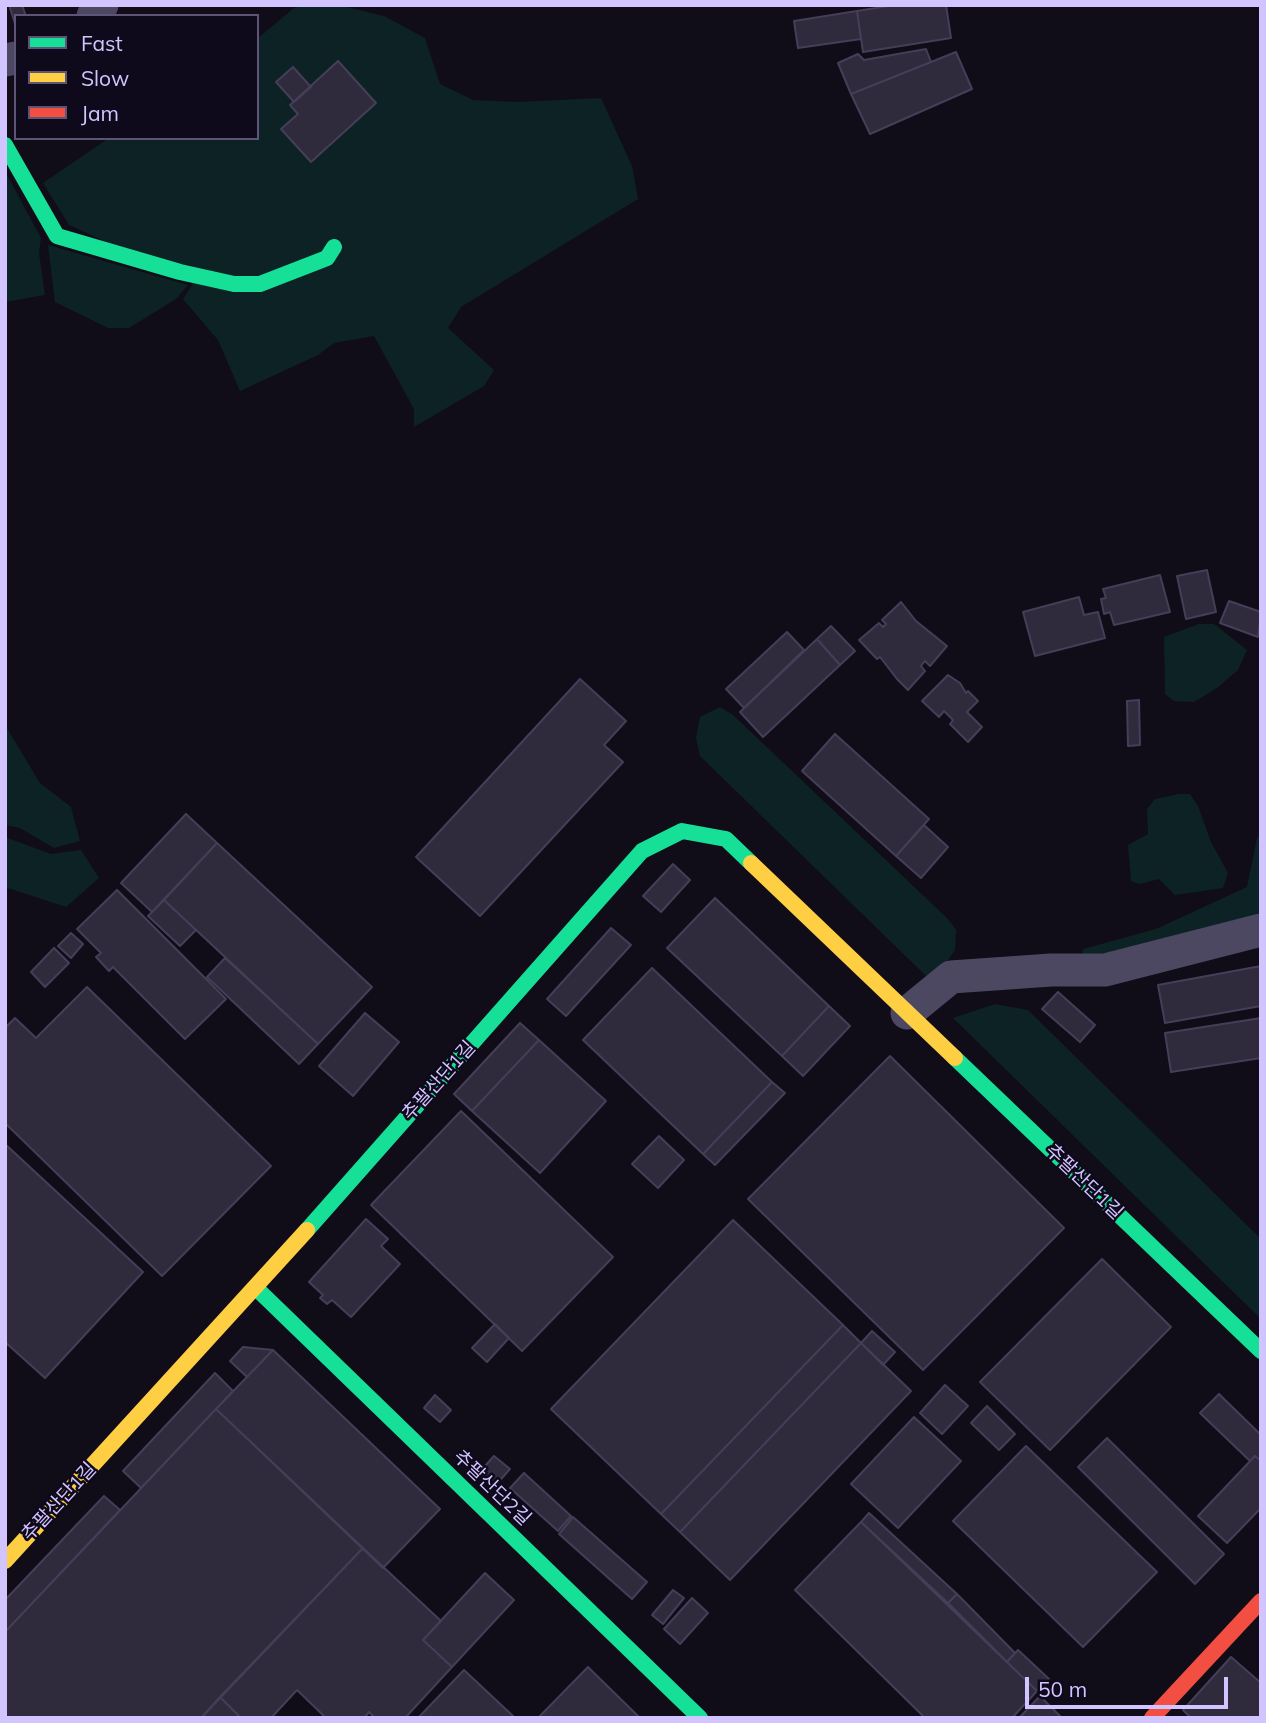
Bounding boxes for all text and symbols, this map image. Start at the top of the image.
legend [14,14,259,140]
text: Fast [81,30,123,56]
text: Slow [81,65,129,91]
text: Jam [81,100,119,126]
street label: 추팔산단1길 [397,1037,481,1125]
street label: 추팔산단1길 [1041,1139,1127,1225]
street label: 추팔산단2길 [449,1445,535,1531]
street label: 추팔산단1길 [17,1458,101,1546]
scale bar [1028,1664,1231,1708]
text: 50 m [1038,1676,1087,1702]

